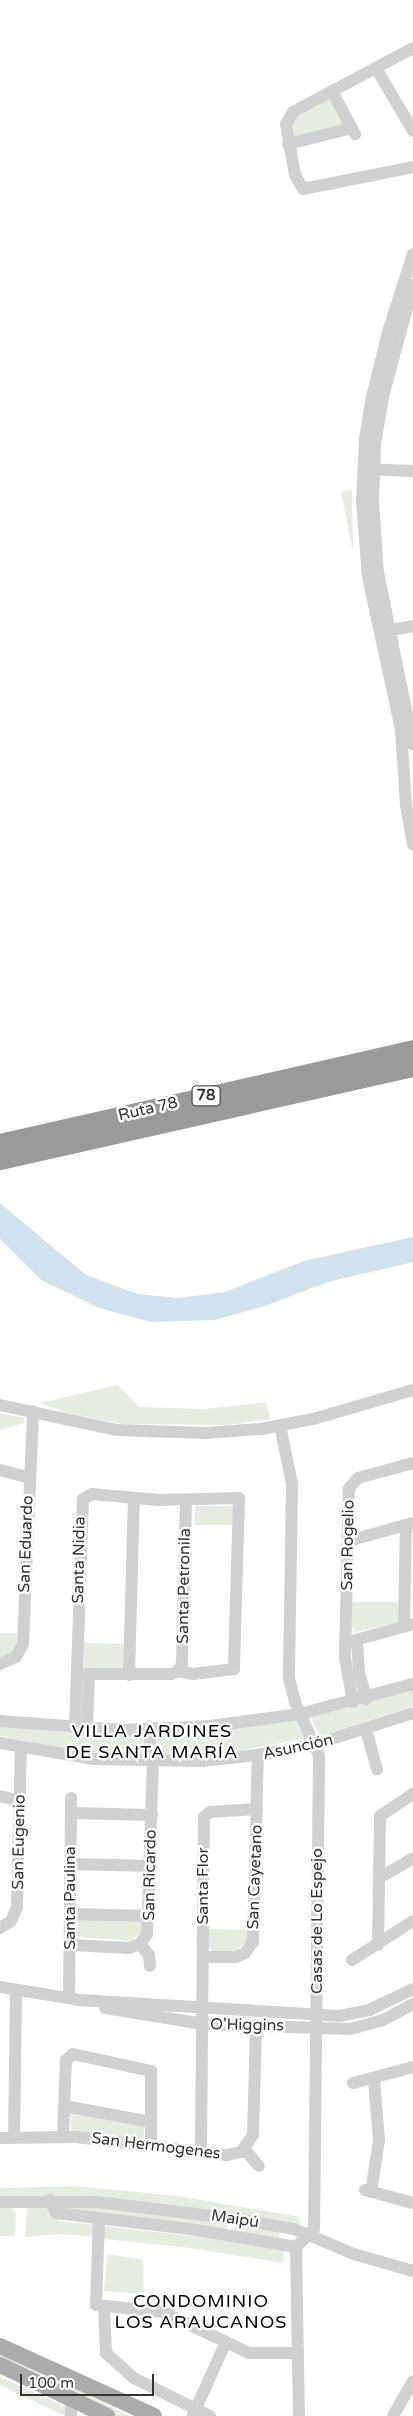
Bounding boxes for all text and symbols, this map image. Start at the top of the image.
road number: 78 [191,1084,221,1108]
street label: Ruta 78 [116,1093,180,1125]
street label: San Eduardo [15,1495,37,1593]
street label: San Rogelio [338,1499,358,1591]
street label: Santa Nidia [69,1516,89,1604]
street label: Santa Petronila [173,1528,195,1644]
district label: VILLA JARDINES DE SANTA MARÍA [64,1721,240,1764]
street label: Asunción [261,1730,335,1764]
street label: San Eugenio [9,1794,29,1890]
street label: San Cayetano [244,1824,266,1930]
street label: San Ricardo [140,1829,160,1921]
street label: Santa Paulina [60,1846,80,1950]
street label: Santa Flor [193,1847,213,1925]
street label: Casas de Lo Espejo [307,1848,327,1994]
street label: O'Higgins [210,2015,284,2035]
street label: San Hermogenes [90,2129,222,2163]
street label: Maipú [210,2206,260,2232]
district label: CONDOMINIO LOS ARAUCANOS [113,2291,289,2334]
scale bar [22,2364,156,2396]
text: 100 m [28,2374,74,2392]

